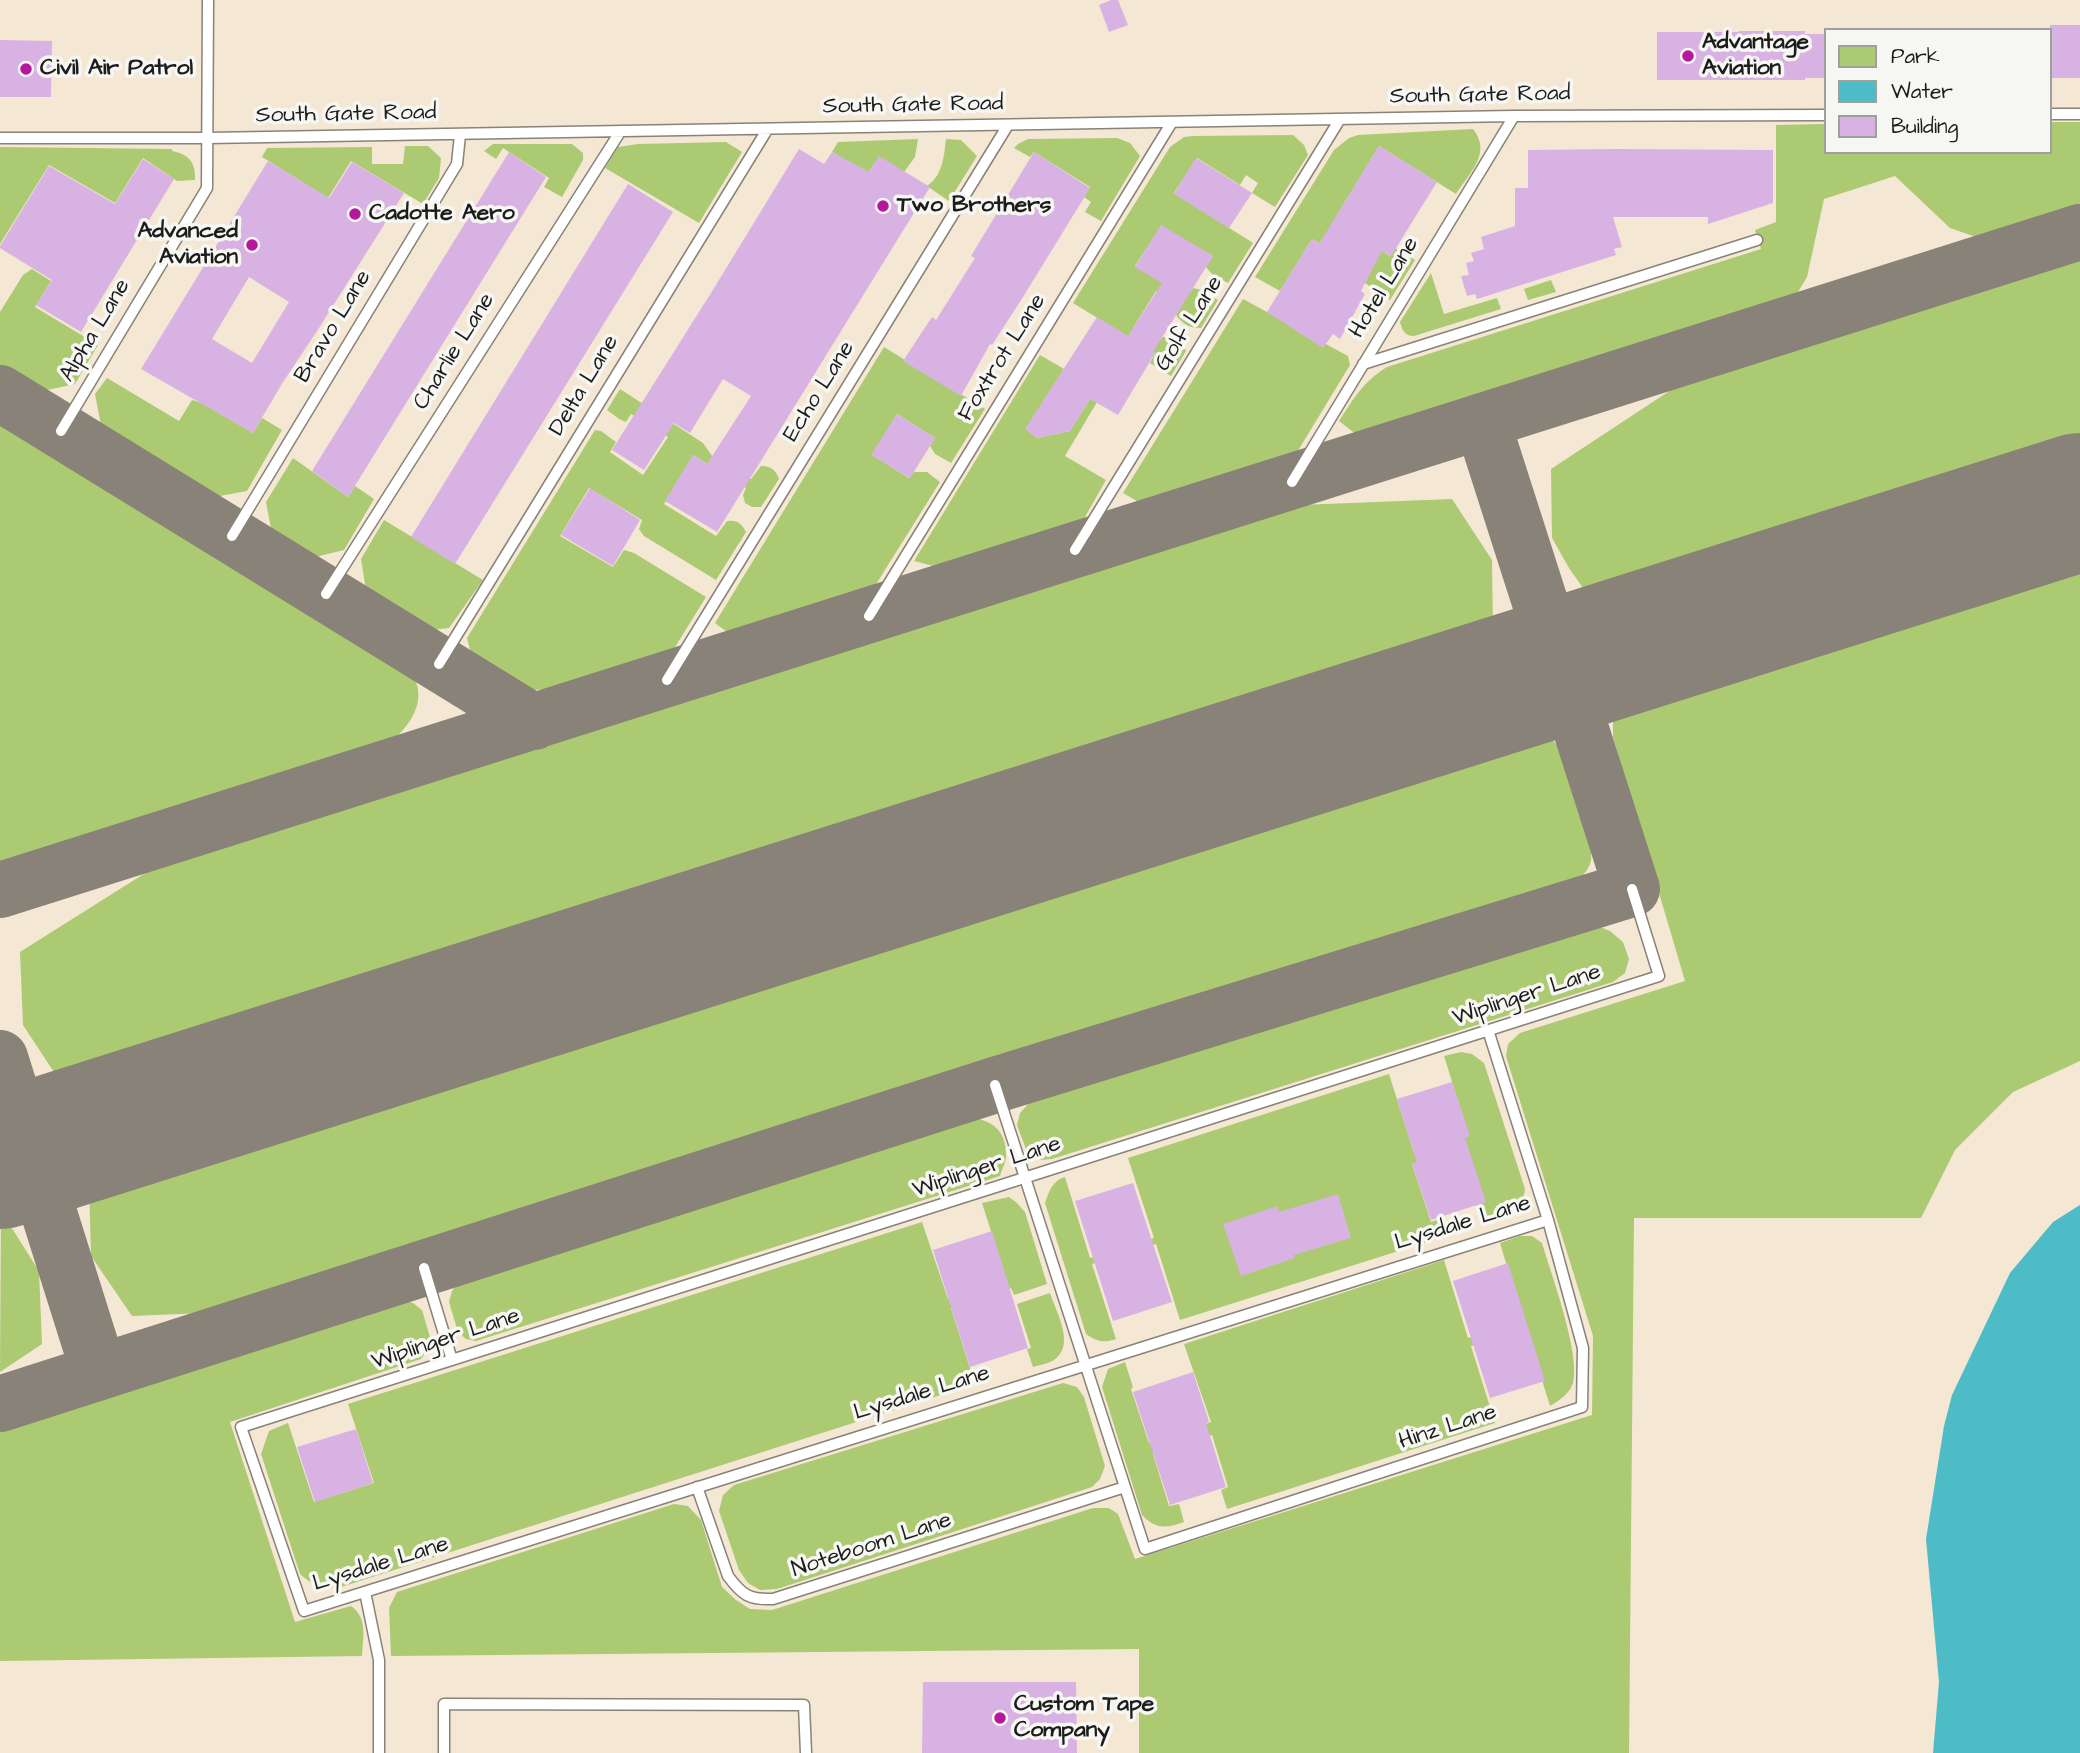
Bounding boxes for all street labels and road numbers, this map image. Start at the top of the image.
street label: South Gate Road [1389,81,1571,111]
street label: South Gate Road [822,91,1004,121]
street label: South Gate Road [255,100,437,130]
street label: Hotel Lane [1344,232,1426,344]
street label: Bravo Lane [290,266,378,388]
street label: Golf Lane [1150,271,1230,377]
street label: Alpha Lane [55,275,137,387]
street label: Charlie Lane [408,289,502,415]
street label: Foxtrot Lane [953,289,1053,427]
street label: Delta Lane [544,331,626,441]
street label: Echo Lane [778,337,862,447]
street label: Wiplinger Lane [1449,959,1605,1033]
street label: Wiplinger Lane [909,1131,1065,1205]
street label: Lysdale Lane [1392,1190,1534,1258]
street label: Wiplinger Lane [368,1303,524,1377]
street label: Lysdale Lane [851,1360,993,1428]
street label: Hinz Lane [1396,1399,1500,1457]
street label: Noteboom Lane [789,1507,955,1585]
street label: Lysdale Lane [310,1531,452,1599]

